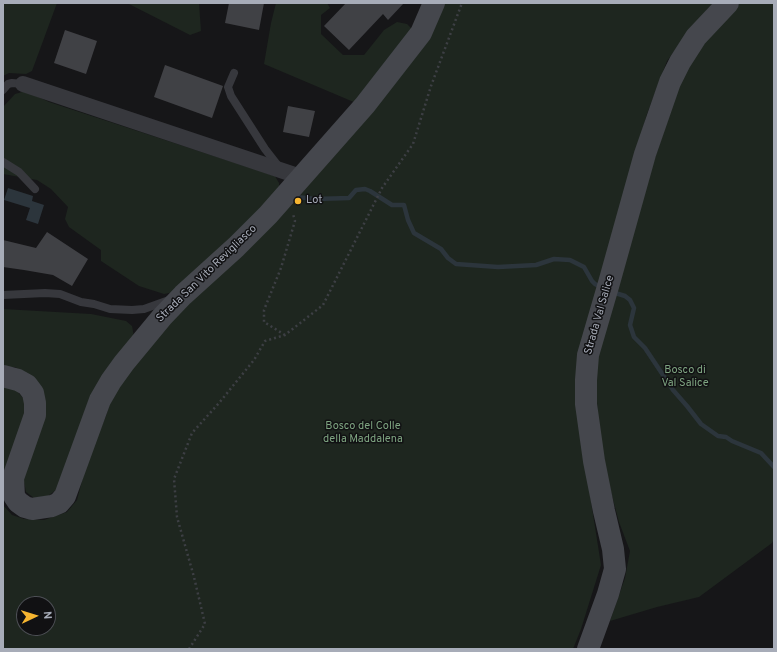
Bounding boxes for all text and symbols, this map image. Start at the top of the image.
place label: Lot [306,194,322,208]
marker: Lot [293,196,303,206]
street label: Strada San Vito Revigliasco [154,223,260,325]
street label: Strada Val Salice [582,274,618,356]
park label: Bosco di Val Salice [661,364,709,390]
park label: Bosco del Colle della Maddalena [323,420,403,446]
north arrow [16,596,56,636]
text: N [40,611,54,620]

